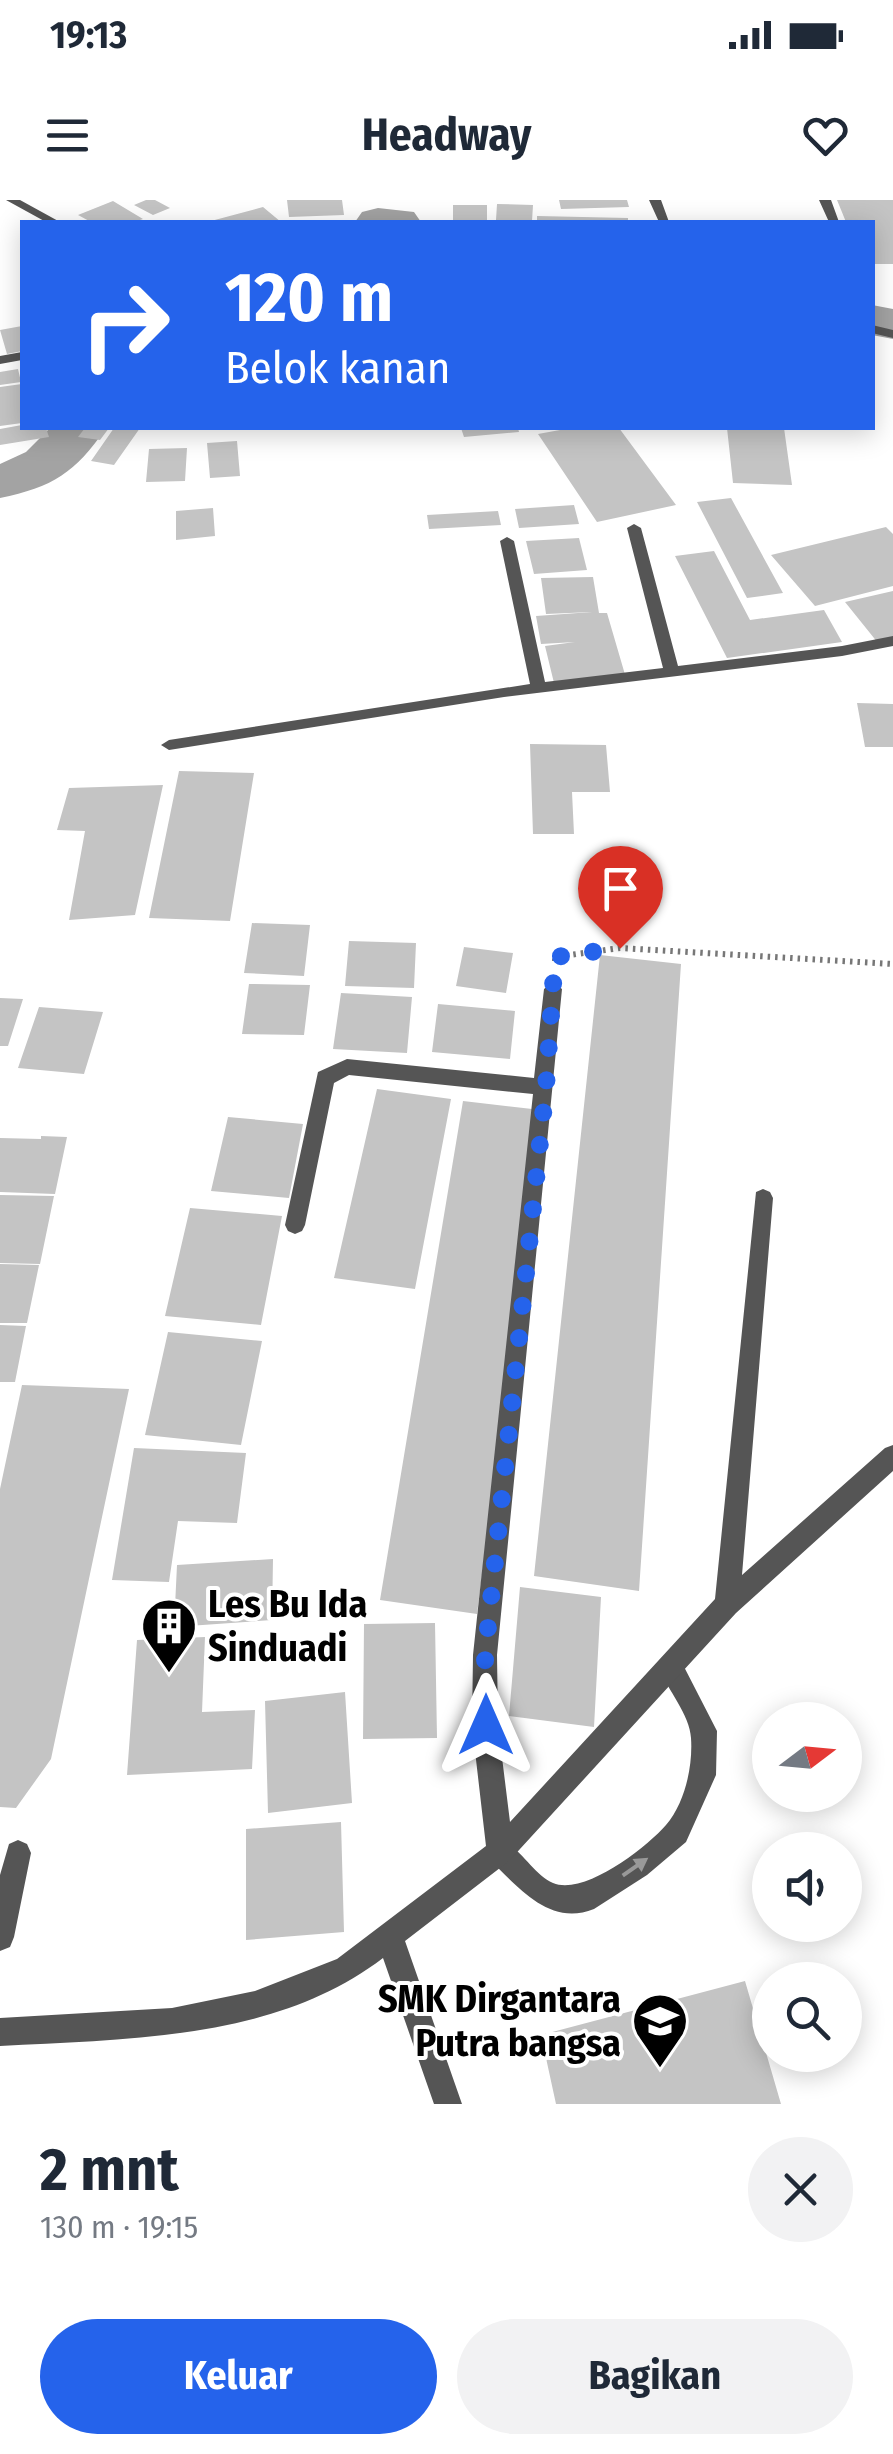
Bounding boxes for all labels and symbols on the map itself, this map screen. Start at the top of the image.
pin [578,846,663,949]
place label: Les Bu Ida Sinduadi [208,1581,368,1671]
building icon: Les Bu Ida Sinduadi [139,1596,199,1675]
position arrow [434,1673,538,1777]
north arrow [752,1702,862,1812]
one-way arrow [622,1858,648,1877]
place label: SMK Dirgantara Putra bangsa [378,1976,621,2066]
school or university icon: SMK Dirgantara Putra bangsa [630,1991,690,2070]

